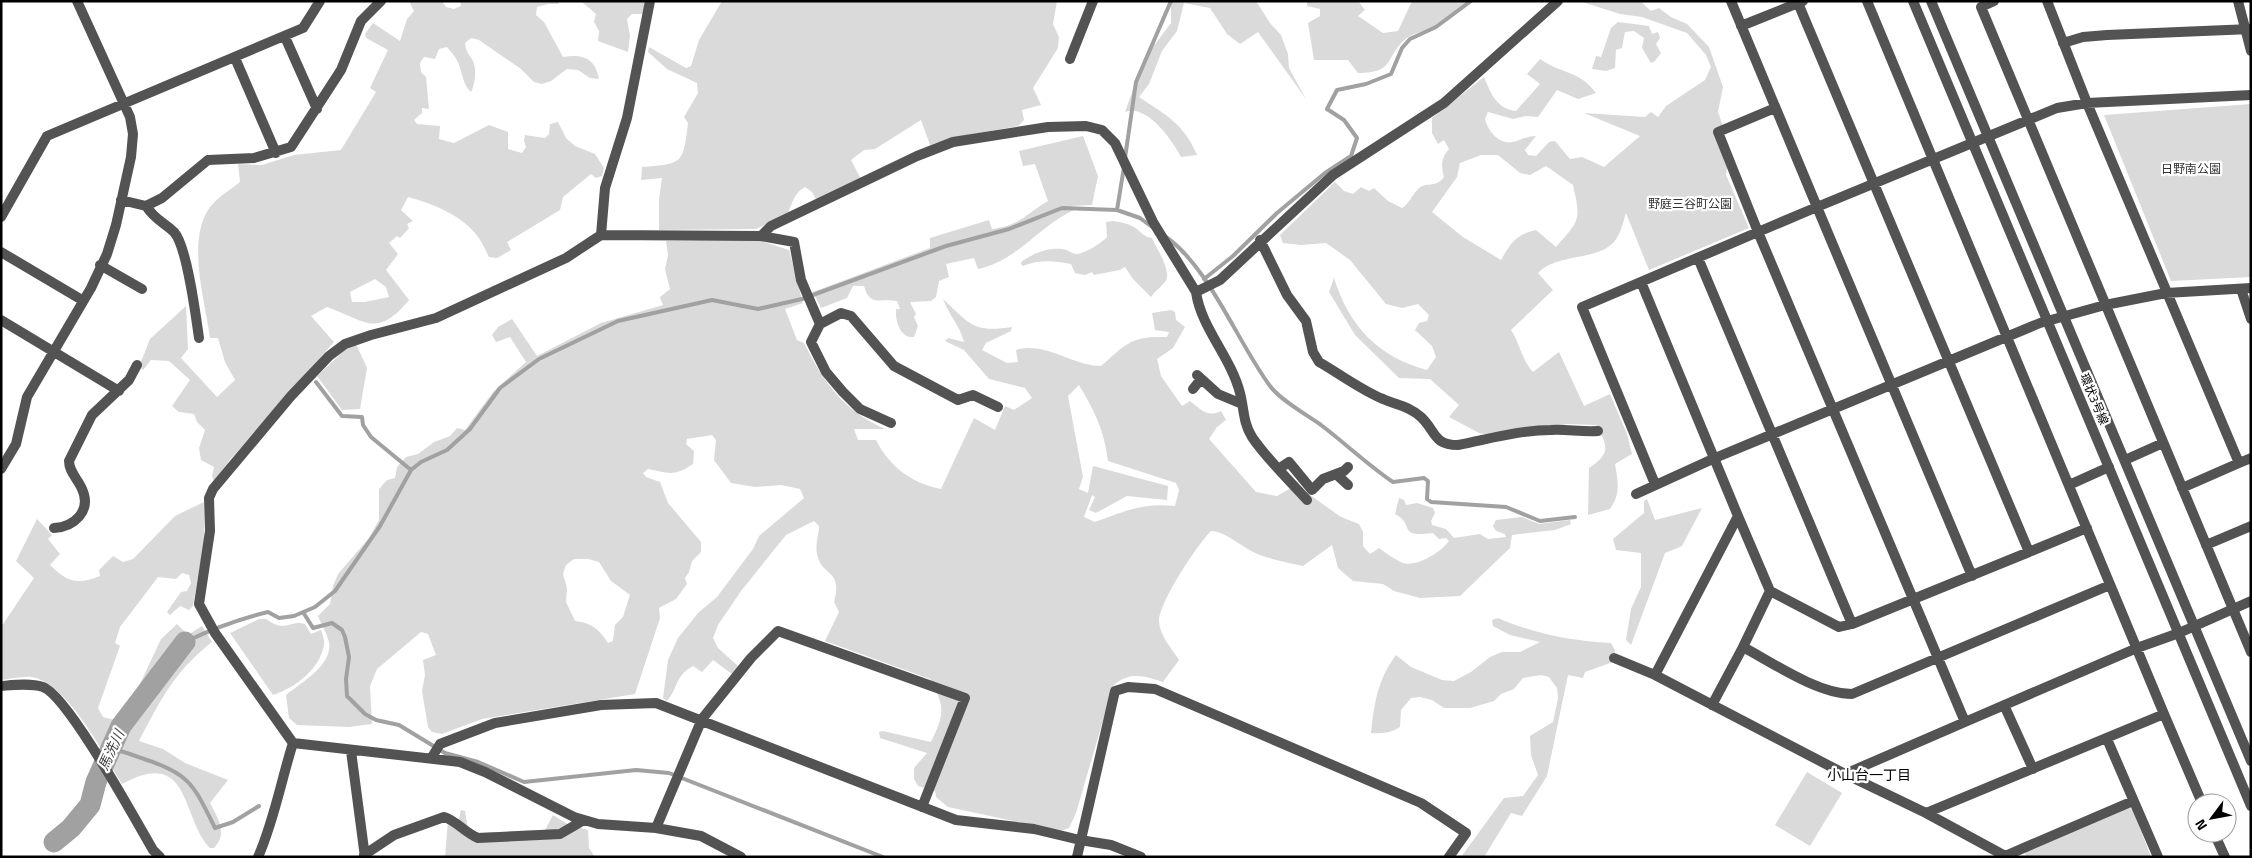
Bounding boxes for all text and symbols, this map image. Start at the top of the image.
park label: 日野南公園 [2161,159,2221,178]
park label: 野庭三谷町公園 [1648,194,1732,213]
street label: 環状3号線 [2075,370,2114,428]
water label: 馬洗川 [92,725,130,773]
district label: 小山台一丁目 [1827,764,1911,785]
north arrow [2187,793,2237,843]
text: N [2189,815,2212,835]

